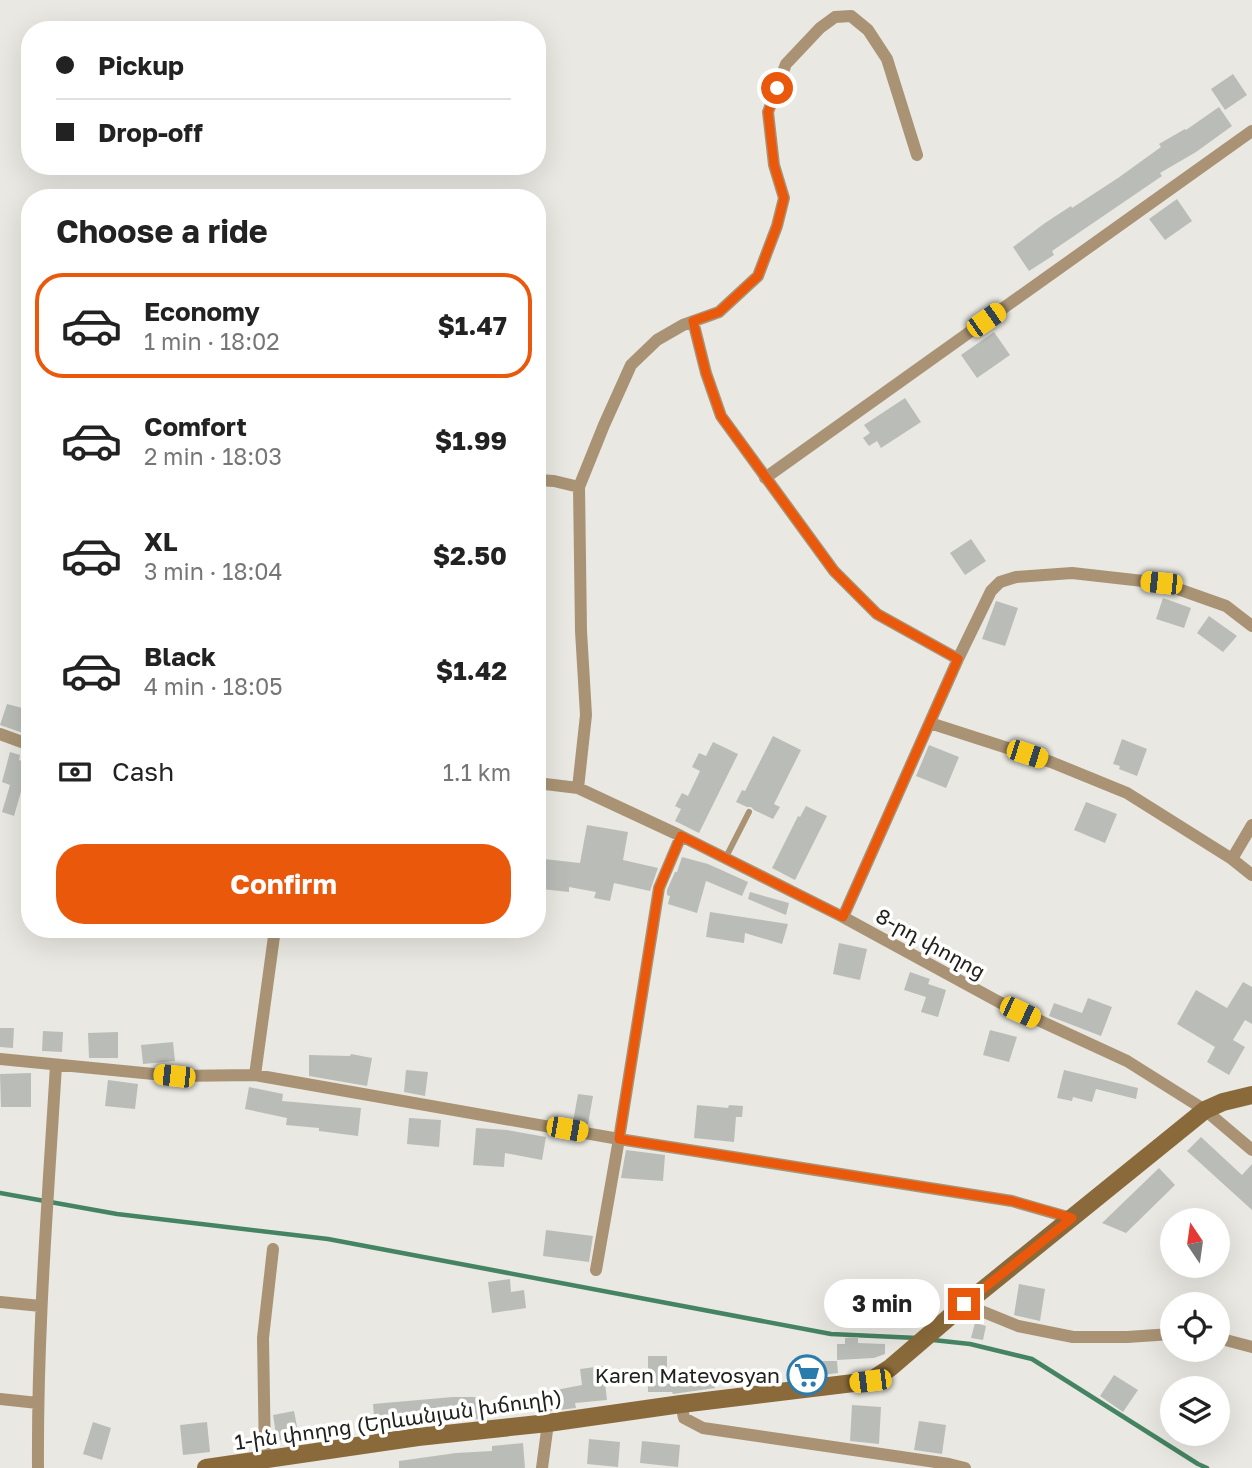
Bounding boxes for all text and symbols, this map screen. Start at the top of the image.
text: Pickup [98,50,184,81]
route start [761,72,793,104]
text: Drop-off [98,117,203,148]
text: Choose a ride [56,212,268,250]
icon: car [60,294,123,357]
text: Economy [144,296,260,327]
car [963,299,1010,341]
text: $1.47 [437,310,507,341]
text: 1 min · 18:02 [144,327,280,355]
icon: car [60,409,123,472]
text: Comfort [144,411,247,442]
text: $1.99 [435,425,507,456]
text: 2 min · 18:03 [144,442,282,470]
icon: car [60,524,123,587]
text: XL [144,526,178,557]
text: $2.50 [433,540,507,571]
text: 3 min · 18:04 [144,557,283,585]
car [1140,570,1183,596]
icon: car [60,639,123,702]
text: Black [144,641,216,672]
text: $1.42 [436,655,507,686]
text: 4 min · 18:05 [144,672,283,700]
car [1004,738,1051,770]
icon: cash [56,753,94,791]
text: Cash [112,756,174,787]
text: 1.1 km [443,758,511,786]
button: Confirm [56,844,511,924]
street label: 8-րդ փողոց [872,902,990,984]
car [997,994,1044,1030]
car [153,1063,196,1089]
car [545,1115,590,1143]
north arrow [1160,1208,1230,1278]
map controls [1160,1208,1230,1446]
callout: 3 min [824,1280,940,1328]
route end [948,1288,980,1320]
text: 3 min [852,1289,912,1317]
button: locate [1160,1292,1230,1362]
supermarket icon: Karen Matevosyan [786,1354,828,1396]
place label: Karen Matevosyan [595,1362,780,1388]
car [848,1368,893,1394]
button: layers [1160,1376,1230,1446]
street label: 1-ին փողոց (Երևանյան խճուղի) [233,1383,563,1455]

